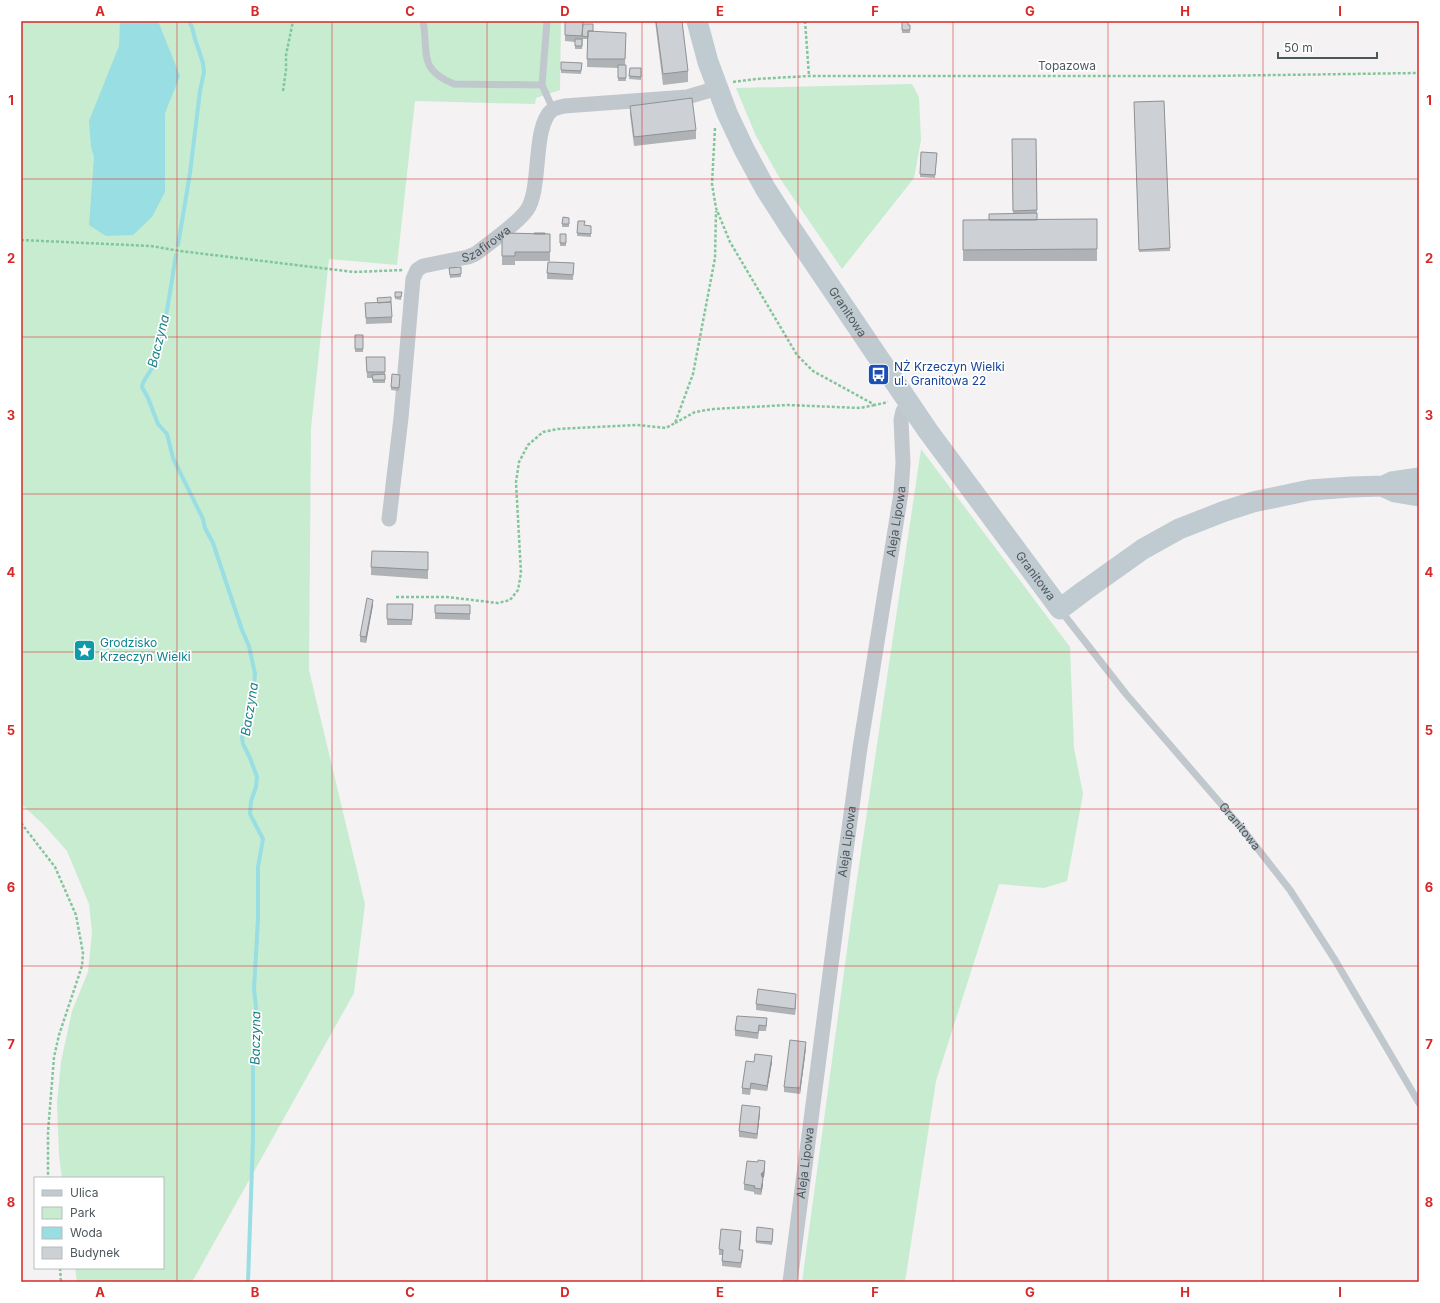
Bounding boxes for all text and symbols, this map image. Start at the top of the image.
text: A [95,3,105,19]
text: B [251,3,260,19]
text: C [405,3,415,19]
text: D [560,3,570,19]
text: E [716,3,724,19]
text: F [871,3,879,19]
text: G [1025,3,1035,19]
text: H [1180,3,1190,19]
text: I [1338,3,1342,19]
scale bar [1278,34,1377,60]
text: 50 m [1284,40,1313,55]
street label: Topazowa [1038,58,1096,73]
text: 1 [8,92,14,108]
text: 1 [1426,92,1432,108]
street label: Szafirowa [460,222,513,265]
text: 2 [7,250,15,266]
text: 2 [1425,250,1433,266]
street label: Granitowa [826,284,870,340]
water label: Baczyna [144,313,172,369]
place label: NŻ Krzeczyn Wielki ul. Granitowa 22 [894,359,1005,388]
bus stop icon: NŻ Krzeczyn Wielki ul. Granitowa 22 [866,361,892,387]
text: 3 [7,407,15,423]
text: 3 [1425,407,1433,423]
street label: Aleja Lipowa [883,485,908,558]
street label: Granitowa [1013,548,1059,603]
text: 4 [7,564,16,580]
text: 4 [1425,564,1434,580]
place label: Grodzisko Krzeczyn Wielki [100,635,191,664]
place icon: Grodzisko Krzeczyn Wielki [71,637,97,663]
water label: Baczyna [237,681,261,737]
text: 5 [7,722,15,738]
text: 5 [1425,722,1433,738]
street label: Granitowa [1216,799,1264,853]
street label: Aleja Lipowa [834,805,859,878]
text: 6 [7,879,15,895]
text: 6 [1425,879,1433,895]
water label: Baczyna [247,1011,263,1065]
text: 7 [7,1036,15,1052]
text: 7 [1425,1036,1433,1052]
street label: Aleja Lipowa [793,1126,817,1200]
legend [34,1177,164,1269]
text: Ulica [70,1185,98,1200]
text: 8 [7,1194,15,1210]
text: 8 [1425,1194,1433,1210]
text: Park [70,1205,96,1220]
text: Woda [70,1225,103,1240]
text: Budynek [70,1245,120,1260]
text: A [95,1284,105,1300]
text: B [251,1284,260,1300]
text: C [405,1284,415,1300]
text: D [560,1284,570,1300]
text: E [716,1284,724,1300]
text: F [871,1284,879,1300]
text: G [1025,1284,1035,1300]
text: H [1180,1284,1190,1300]
text: I [1338,1284,1342,1300]

